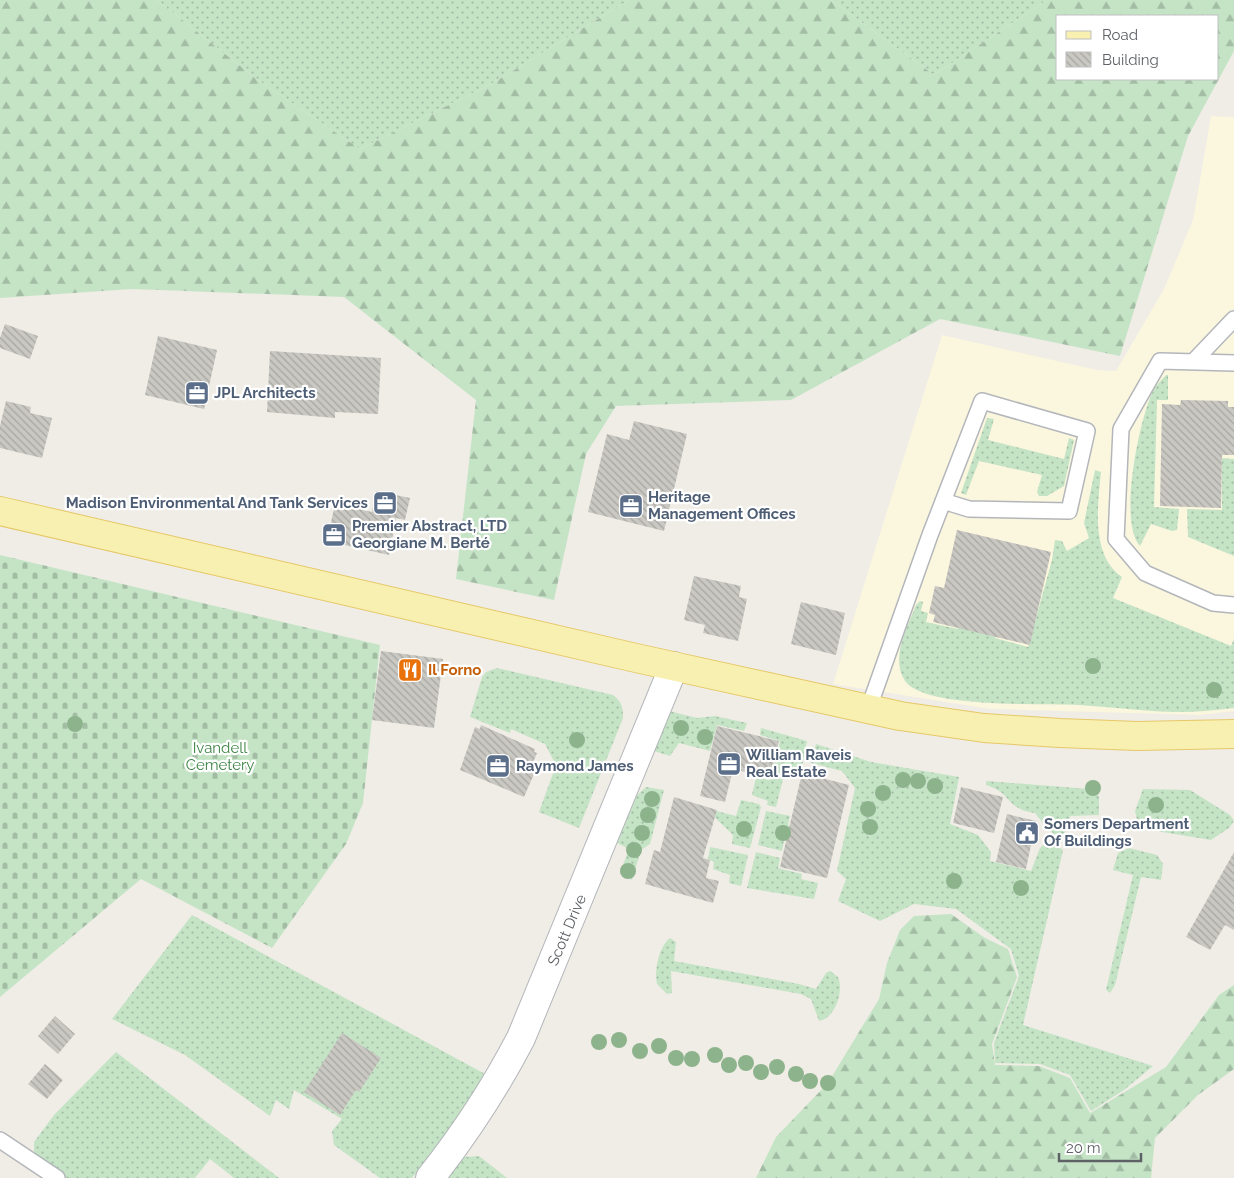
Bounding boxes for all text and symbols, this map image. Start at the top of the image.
legend [1056,15,1219,80]
text: Road [1102,26,1138,44]
text: Building [1102,51,1159,69]
office icon: JPL Architects [184,380,210,406]
place label: JPL Architects [214,384,316,402]
place label: Heritage Management Offices [648,488,796,523]
office icon: Madison Environmental And Tank Services [372,490,398,516]
office icon: Heritage Management Offices [618,493,644,519]
place label: Madison Environmental And Tank Services [66,494,368,512]
place label: Premier Abstract, LTD Georgiane M. Berté [352,517,507,552]
office icon: Premier Abstract, LTD Georgiane M. Berté [321,522,347,548]
restaurant icon: Il Forno [397,657,423,683]
place label: Il Forno [428,661,481,679]
park label: Ivandell Cemetery [186,739,254,774]
place label: William Raveis Real Estate [746,746,852,781]
office icon: William Raveis Real Estate [716,751,742,777]
office icon: Raymond James [485,753,511,779]
place label: Raymond James [516,757,634,775]
place label: Somers Department Of Buildings [1044,815,1189,850]
public building icon: Somers Department Of Buildings [1014,820,1040,846]
street label: Scott Drive [544,891,590,968]
scale bar [1059,1130,1142,1162]
text: 20 m [1066,1139,1101,1157]

